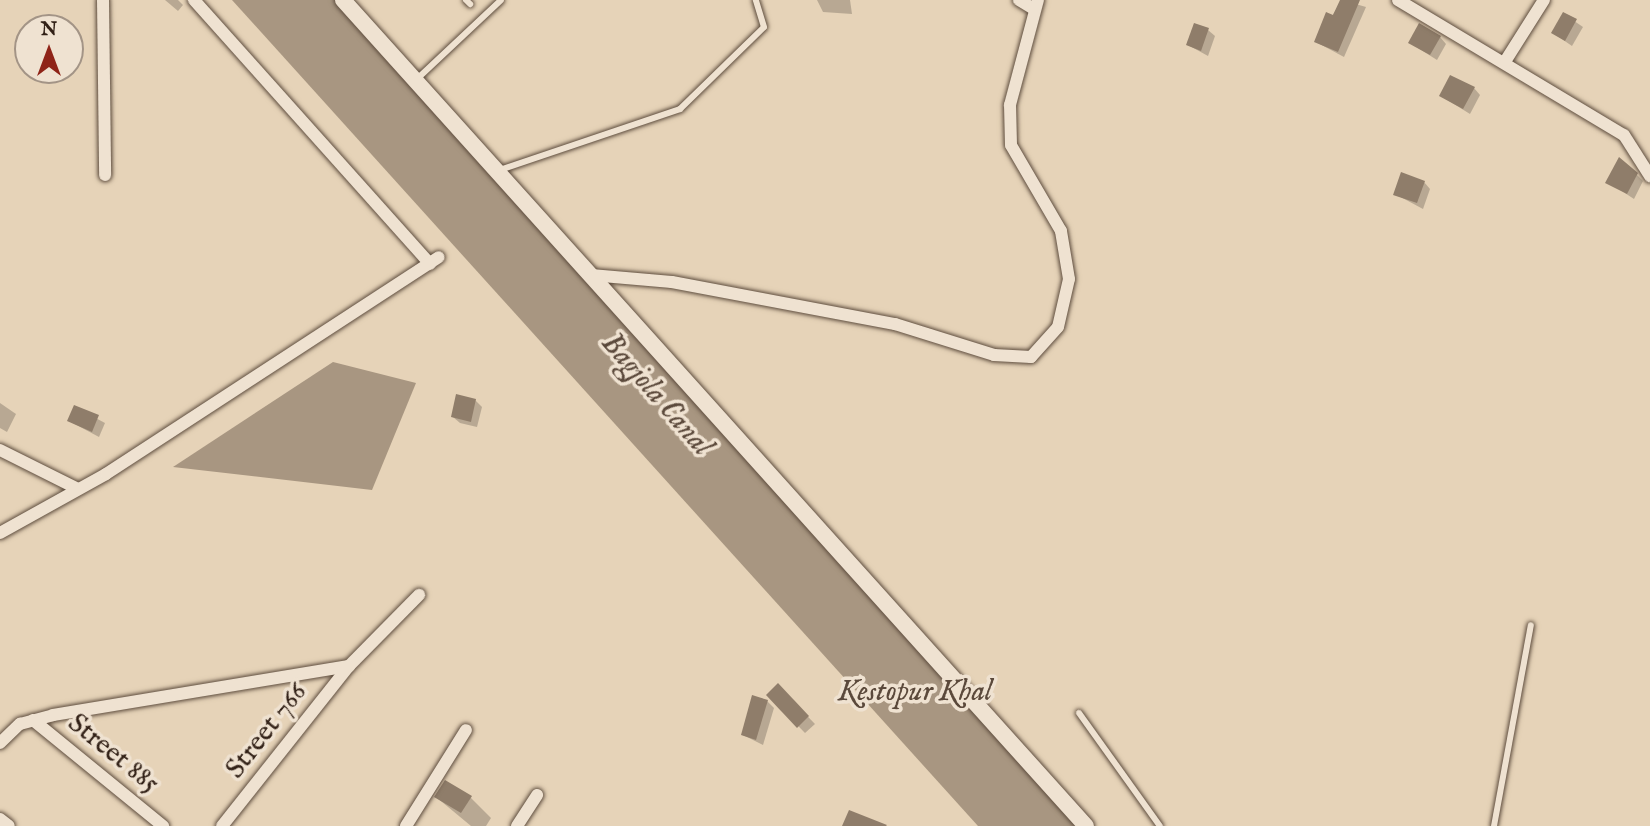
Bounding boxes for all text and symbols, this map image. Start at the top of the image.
north arrow [14,14,84,84]
text: N [41,18,57,42]
water label: Bagjola Canal [593,326,719,464]
water label: Kestopur Khal [838,674,992,710]
street label: Street 766 [219,676,315,786]
street label: Street 885 [61,707,165,801]

